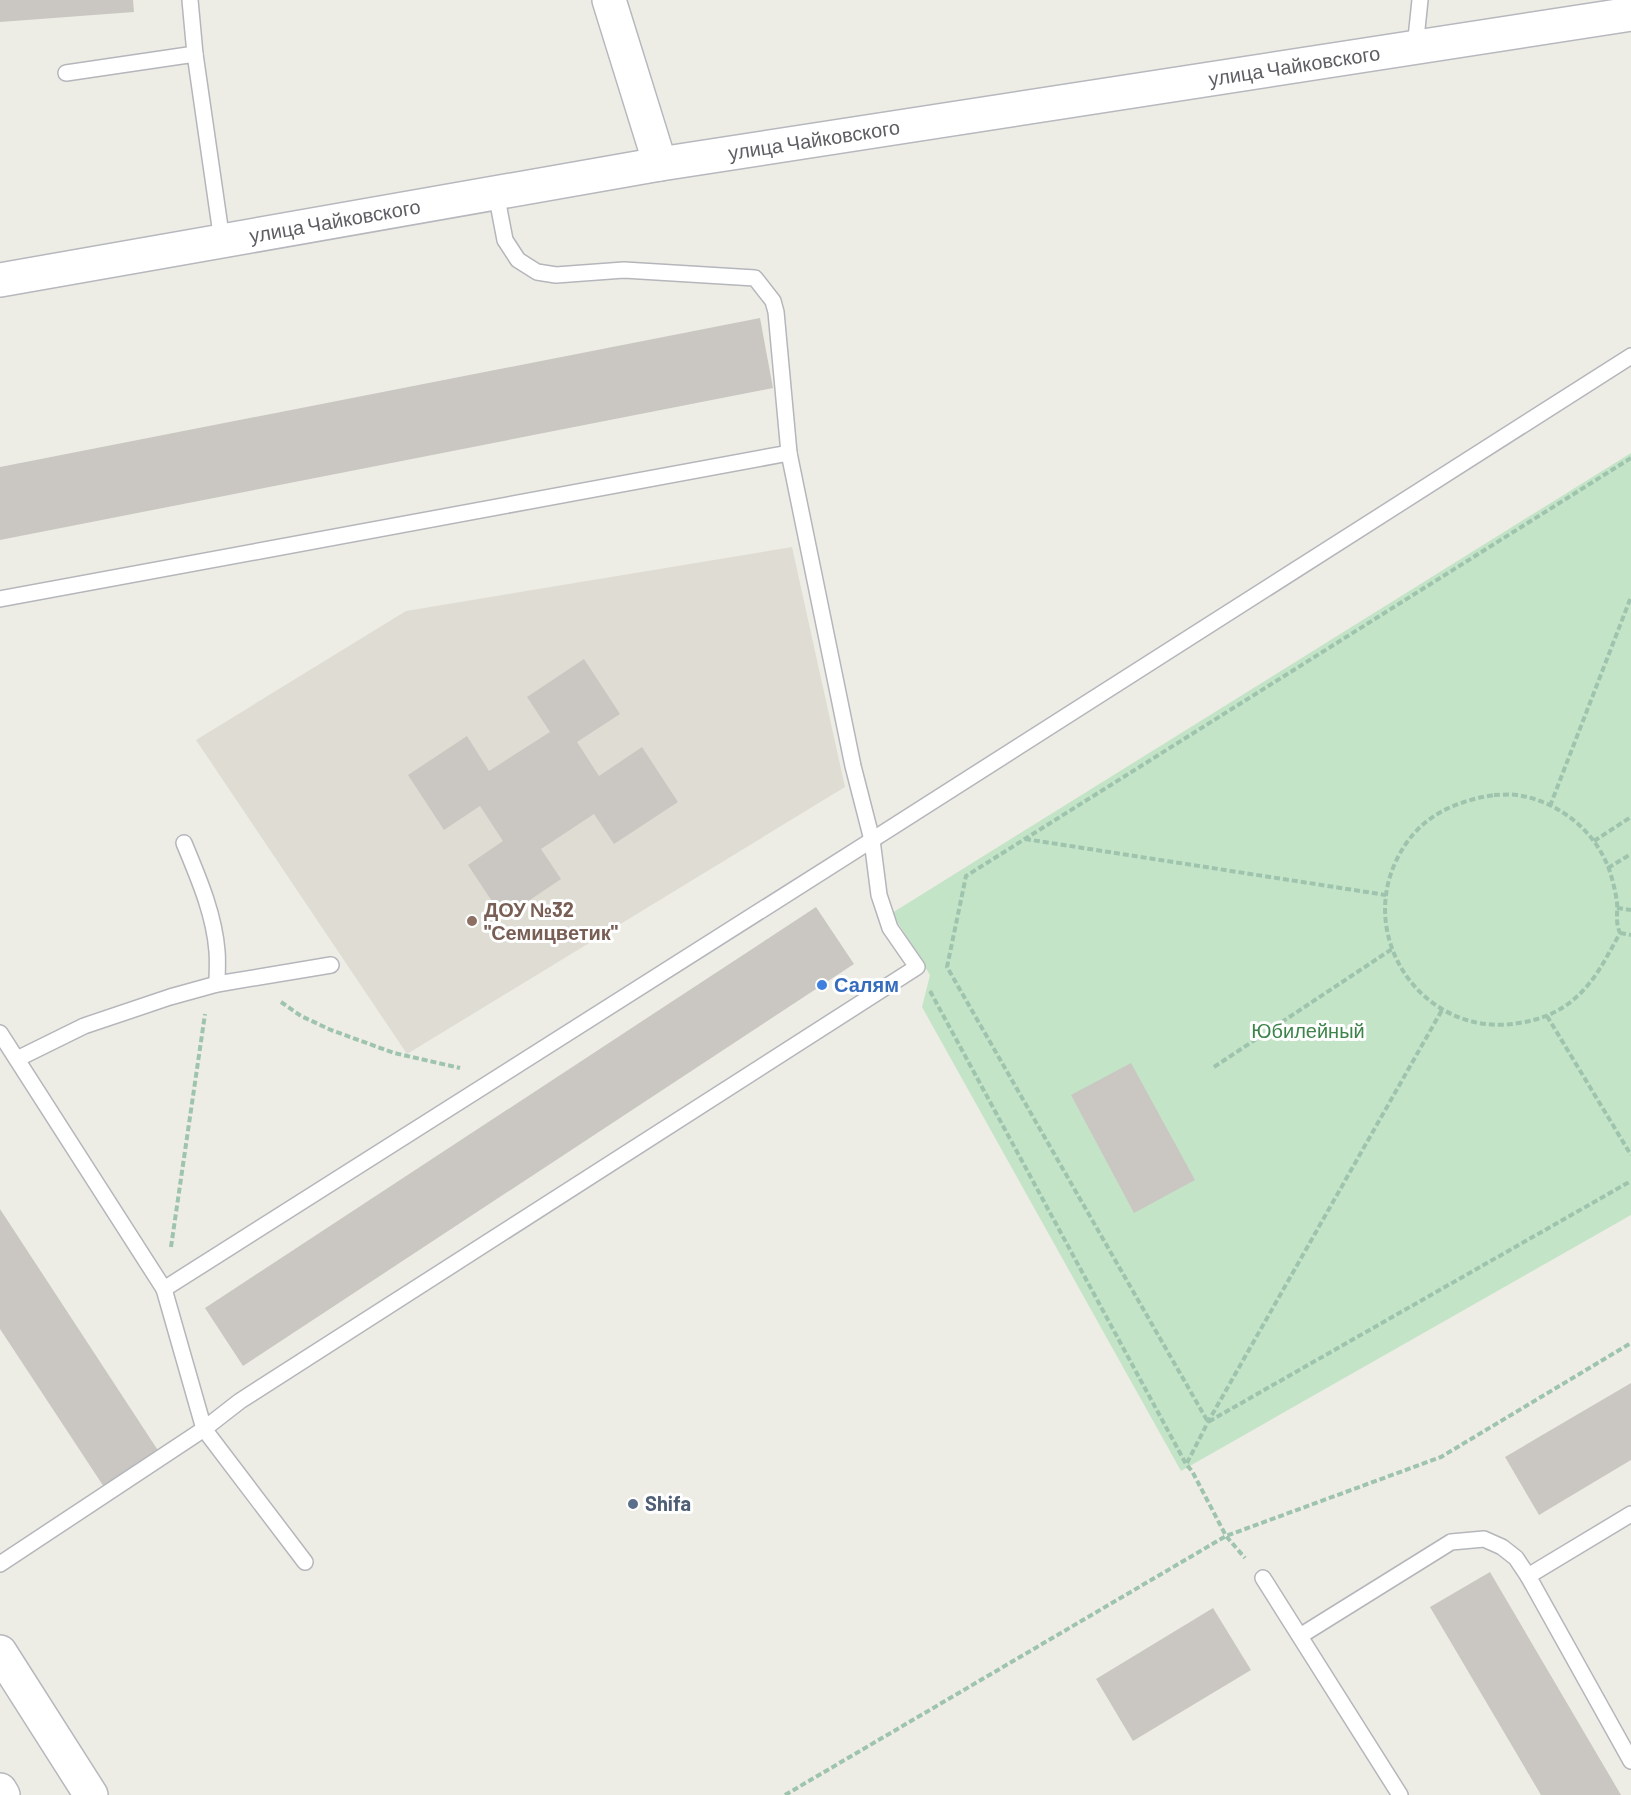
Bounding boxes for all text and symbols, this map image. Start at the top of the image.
street label: улица Чайковского [1207,40,1382,90]
street label: улица Чайковского [726,114,901,164]
street label: улица Чайковского [247,193,422,247]
place label: ДОУ №32 "Семицветик" [484,897,618,944]
marker: ДОУ №32 "Семицветик" [465,914,479,928]
place label: Салям [834,972,899,996]
marker: Салям [815,978,829,992]
park label: Юбилейный [1251,1018,1365,1042]
place label: Shifa [645,1491,691,1515]
marker: Shifa [626,1497,640,1511]

